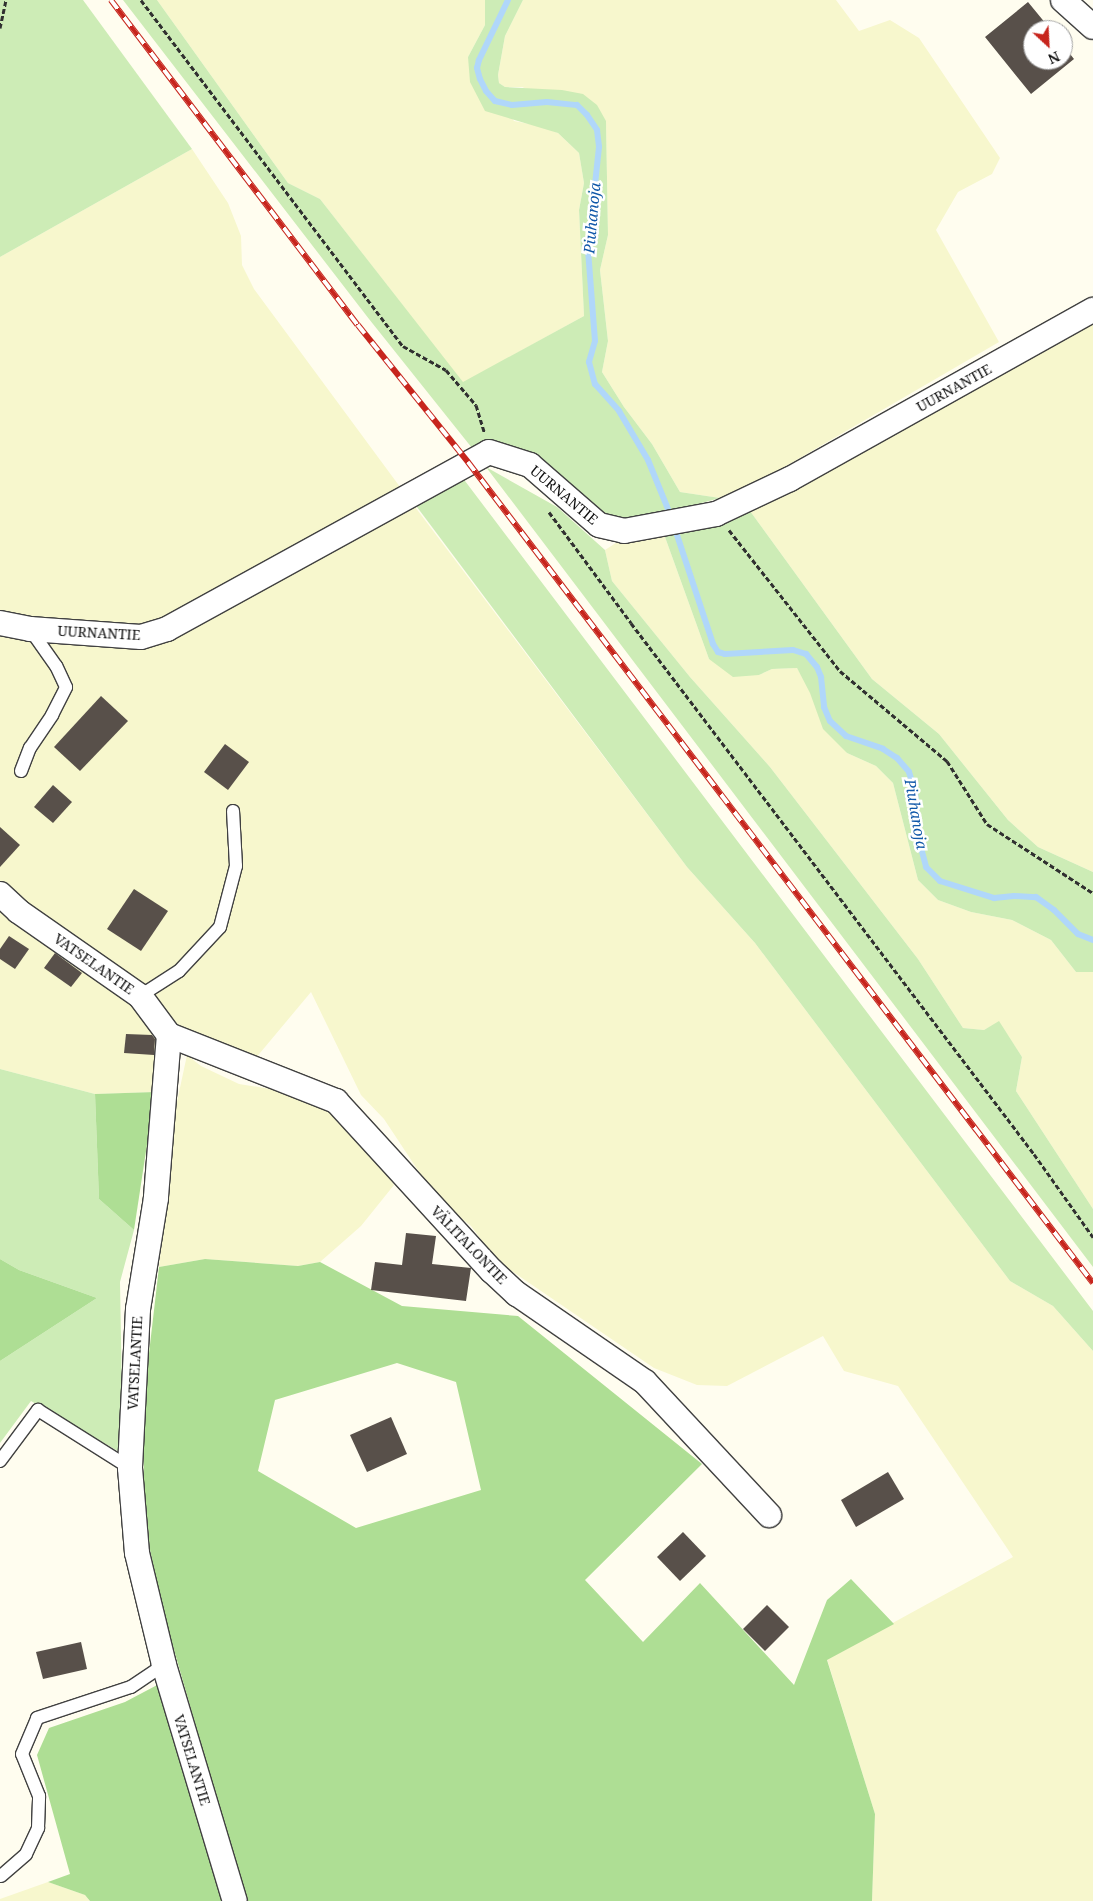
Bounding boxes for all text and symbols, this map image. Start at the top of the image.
north arrow [1023,20,1073,70]
text: N [1045,47,1063,69]
water label: Piuhanoja [580,182,604,254]
street label: UURNANTIE [914,361,994,415]
street label: UURNANTIE [527,462,601,528]
street label: UURNANTIE [57,622,141,644]
water label: Piuhanoja [901,777,931,851]
street label: VATSELANTIE [51,930,137,998]
street label: VÄLITALONTIE [428,1203,510,1287]
street label: VATSELANTIE [124,1316,146,1410]
street label: VATSELANTIE [170,1713,214,1807]

